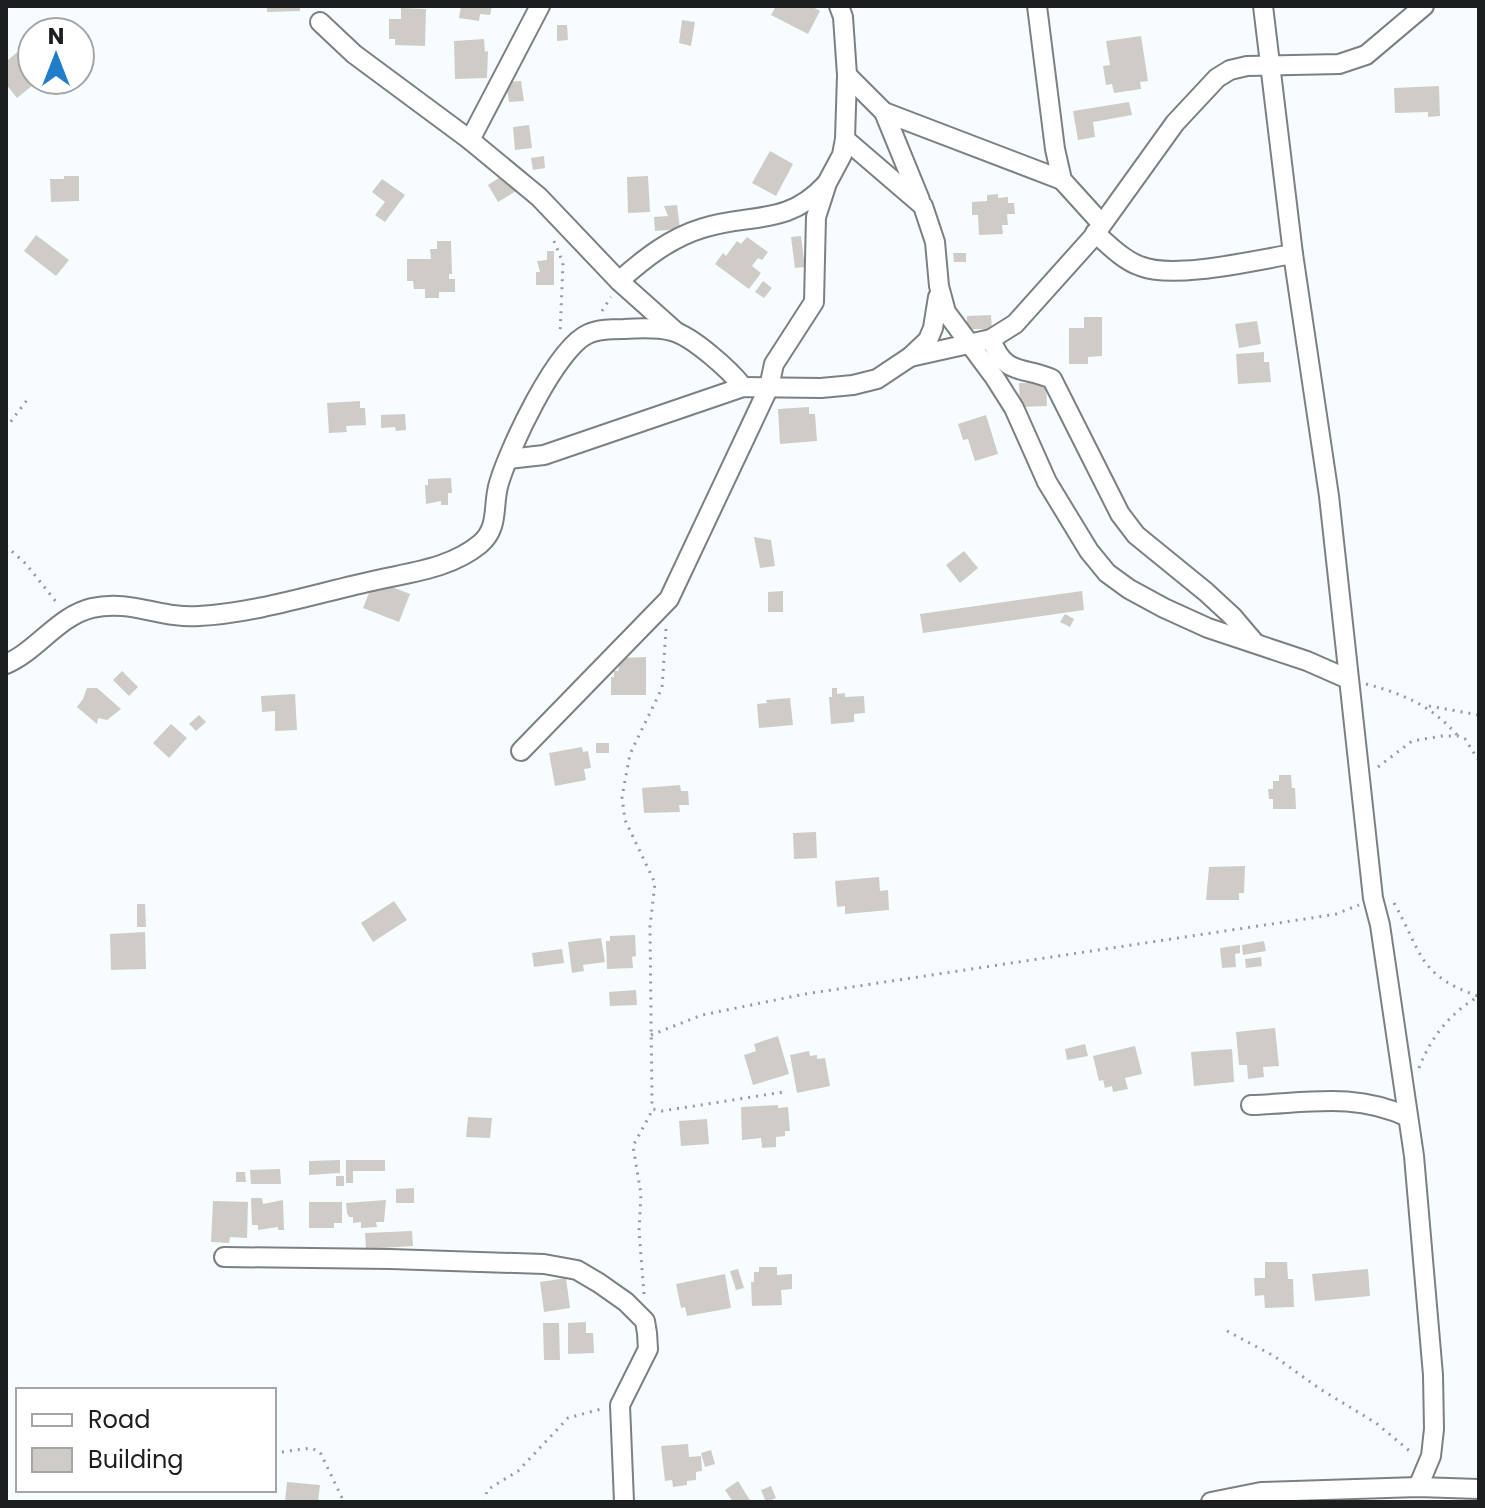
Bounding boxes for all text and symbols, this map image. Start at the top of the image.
north arrow [16,16,96,96]
text: N [48,21,64,52]
legend [16,1388,276,1492]
text: Road [88,1403,150,1436]
text: Building [88,1443,184,1476]

